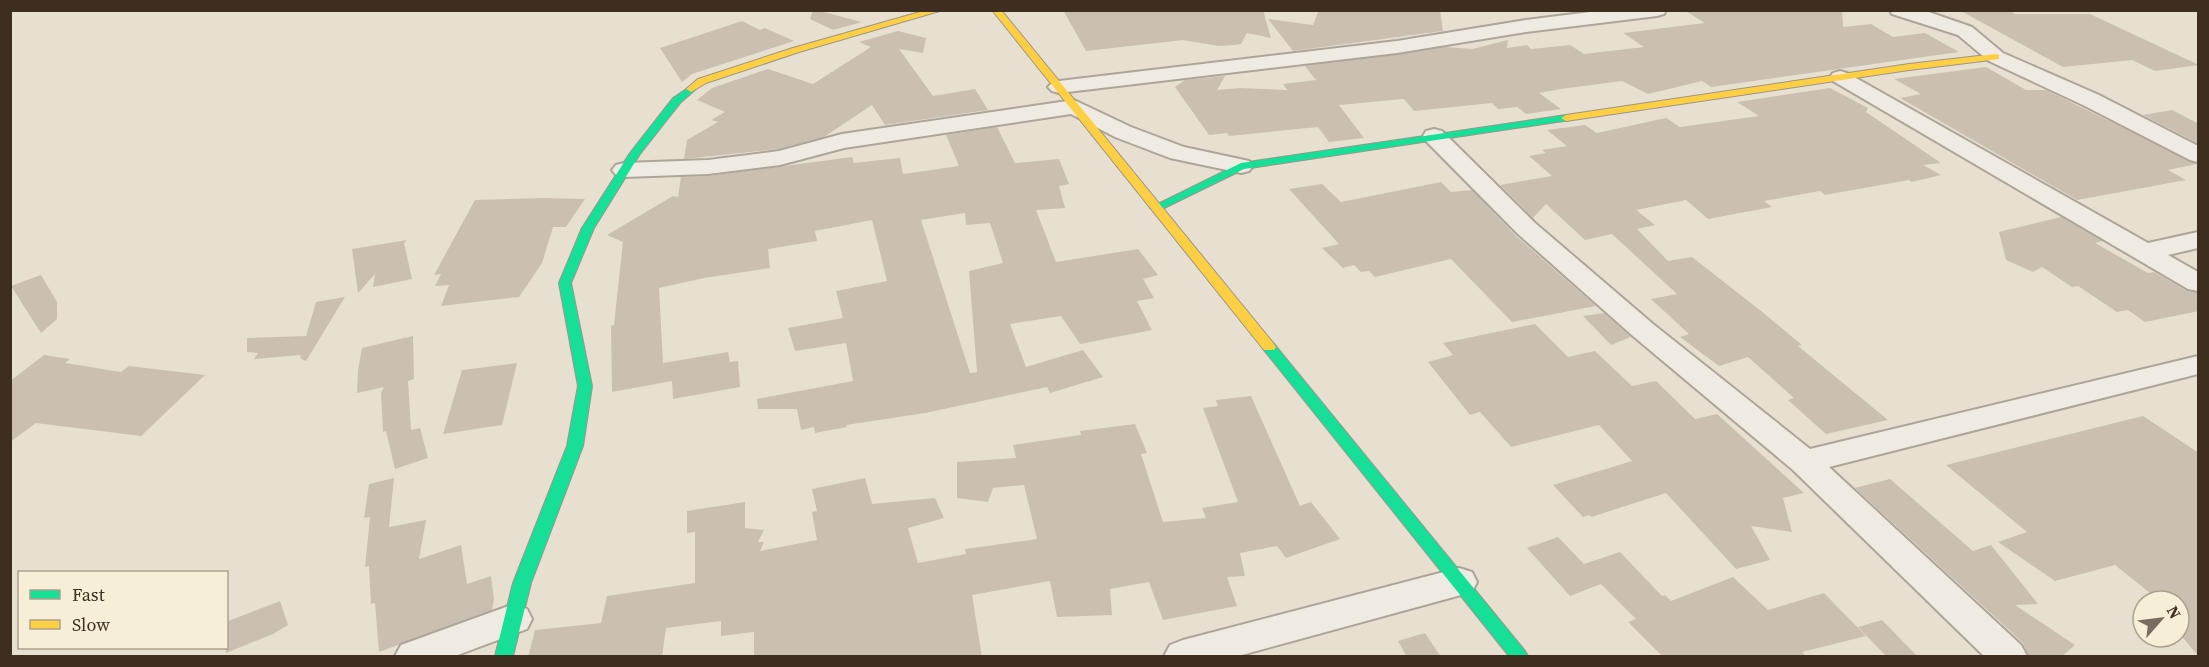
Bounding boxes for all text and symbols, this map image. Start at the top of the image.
legend [18,571,228,649]
text: Fast [72,582,105,607]
north arrow [2131,589,2191,649]
text: N [2162,602,2187,623]
text: Slow [72,612,110,637]

